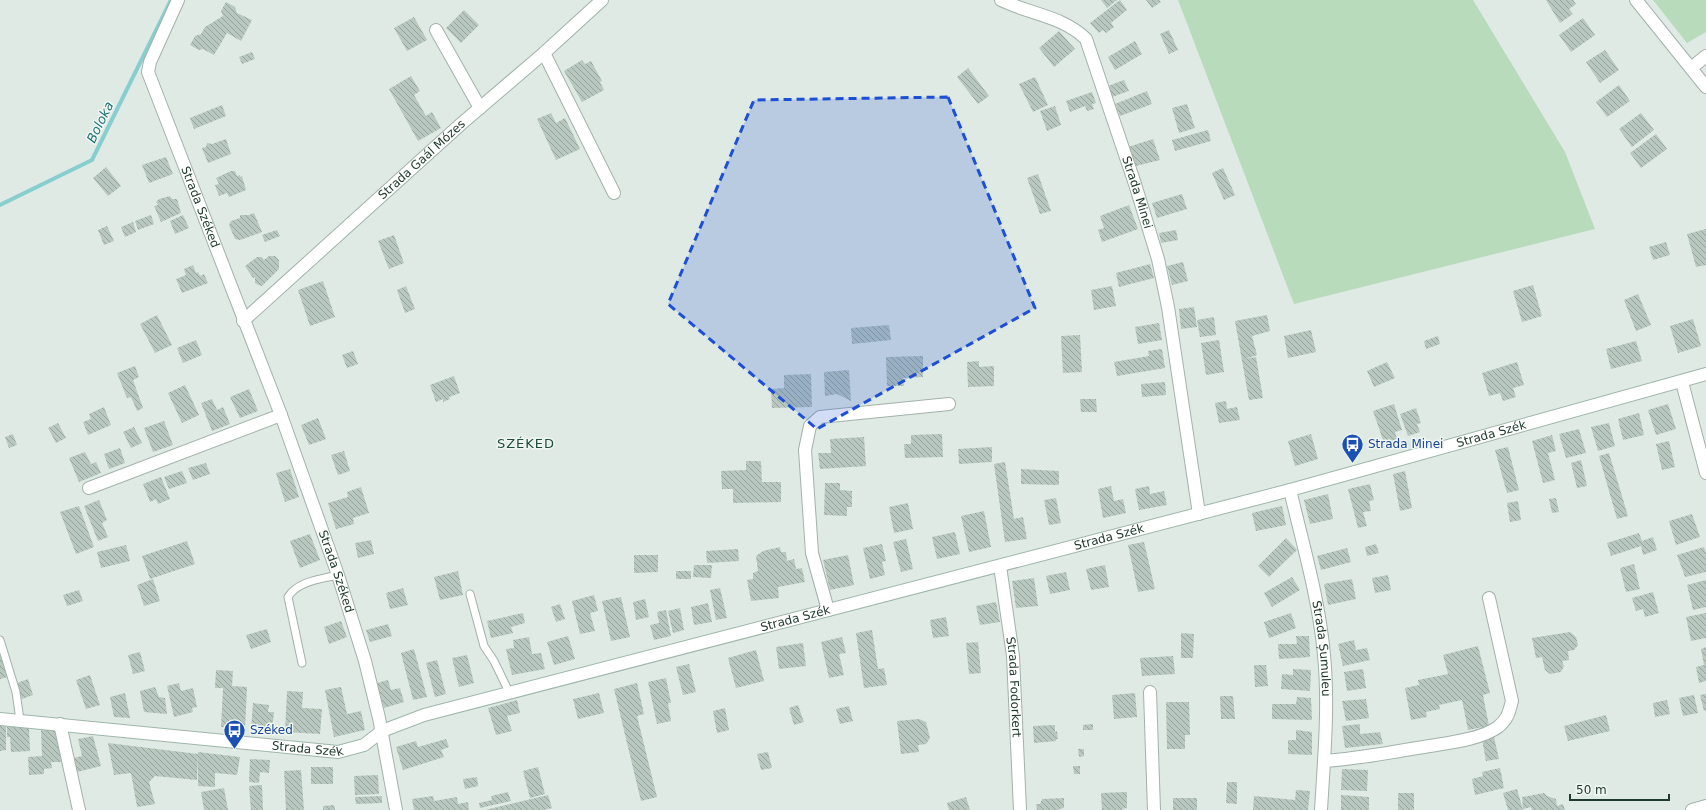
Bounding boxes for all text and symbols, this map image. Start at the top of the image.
water label: Boloka [84,99,116,145]
street label: Strada Gaál Mózes [375,117,468,202]
street label: Strada Minei [1119,154,1155,230]
street label: Strada Széked [178,164,222,250]
street label: Strada Szék [1455,417,1528,450]
bus stop icon: Strada Minei [1339,431,1365,464]
district label: SZÉKED [497,436,555,451]
place label: Strada Minei [1368,437,1443,451]
street label: Strada Szék [1073,521,1145,553]
street label: Strada Széked [316,528,356,615]
street label: Strada Șumuleu [1309,599,1333,697]
street label: Strada Szék [759,603,832,634]
street label: Strada Fodorkert [1003,636,1024,738]
bus stop icon: Széked [221,717,247,750]
place label: Széked [250,723,293,737]
street label: Strada Szék [271,739,345,759]
scale bar [1570,776,1669,802]
text: 50 m [1576,783,1607,797]

